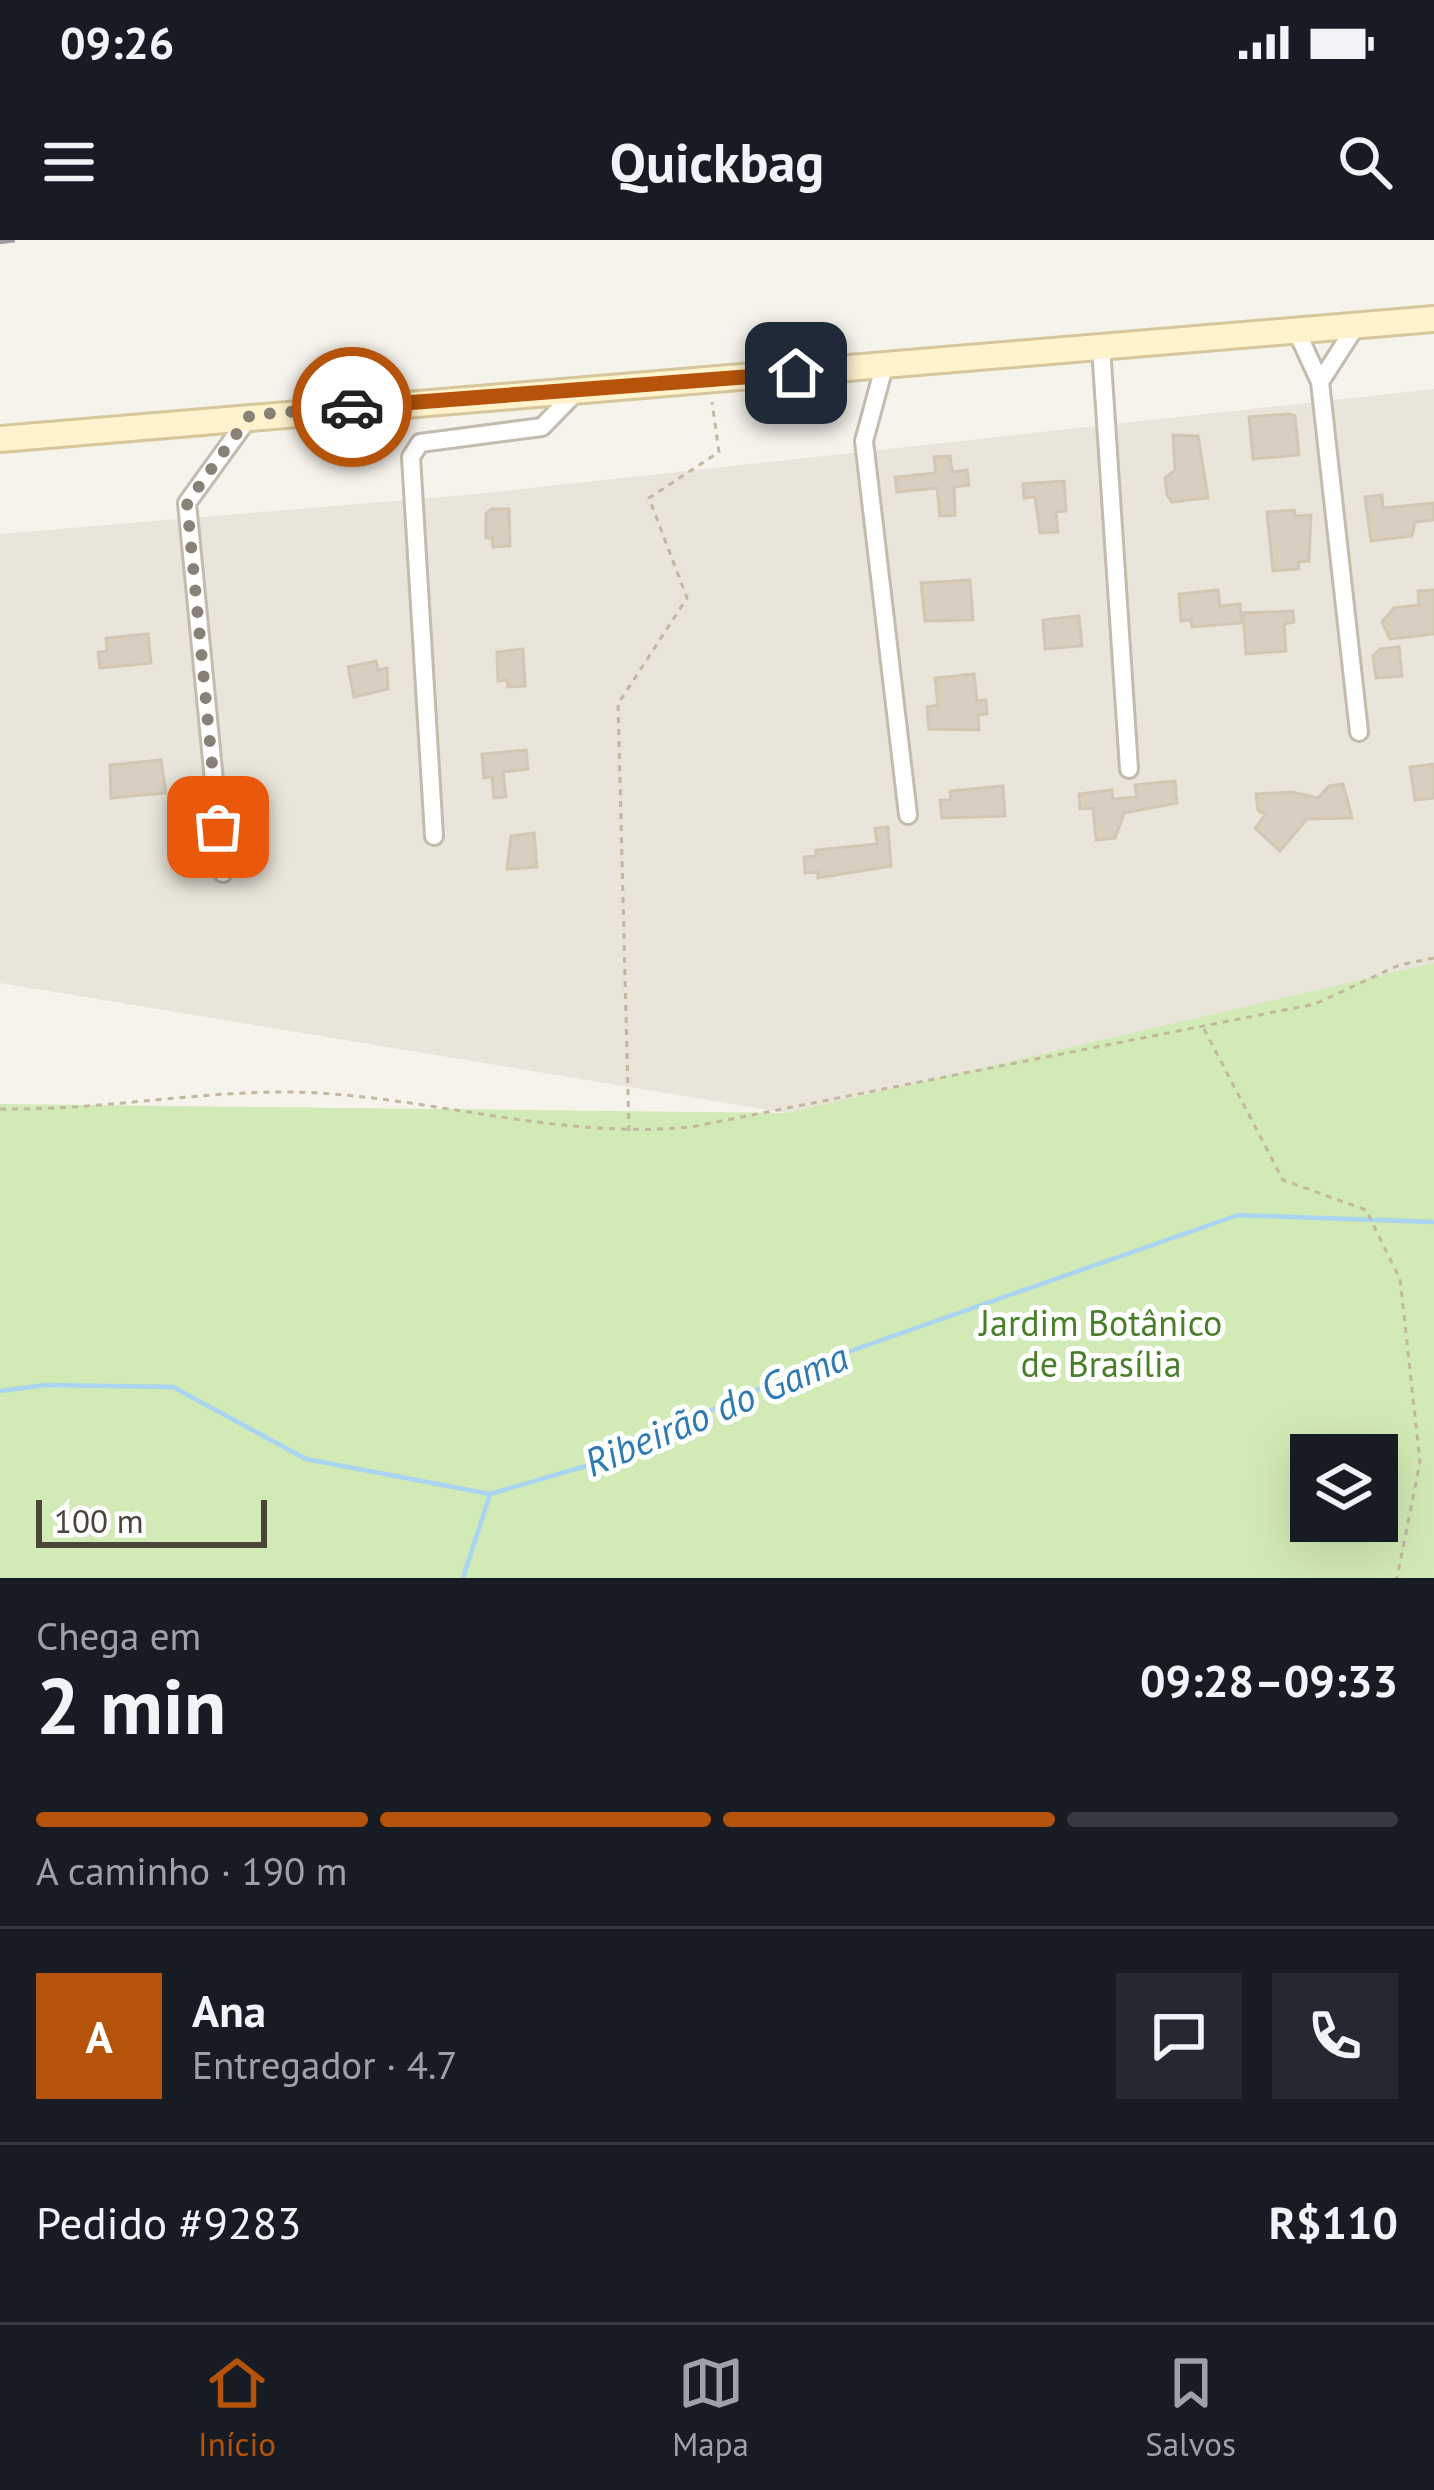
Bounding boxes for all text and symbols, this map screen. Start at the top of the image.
text: 09:26 [60,13,174,71]
text: Quickbag [610,127,824,197]
icon: menu [36,129,102,195]
icon: search [1332,129,1398,195]
pin [745,322,847,424]
icon: home [763,340,829,406]
courier [292,347,412,467]
icon: car [319,374,385,440]
pin [167,776,269,878]
icon: bag [185,794,251,860]
park label: Jardim Botânico de Brasília [978,1299,1222,1387]
water label: Ribeirão do Gama [576,1330,856,1488]
map controls [1290,1434,1398,1542]
button: layers [1290,1434,1398,1542]
scale bar [36,1494,267,1547]
text: 100 m [54,1499,144,1542]
text: Chega em [36,1610,201,1661]
text: 09:28–09:33 [1140,1651,1398,1709]
text: 2 min [36,1655,226,1756]
text: A caminho · 190 m [36,1845,347,1896]
button: chat [1116,1973,1242,2099]
button: phone [1272,1973,1398,2099]
text: Ana [192,1981,266,2039]
text: A [85,2007,113,2065]
text: Entregador · 4.7 [192,2039,458,2090]
text: Pedido #9283 [36,2193,302,2251]
text: R$110 [1269,2193,1398,2251]
tab: Início [198,2350,276,2465]
tab: Mapa [672,2350,749,2465]
tab: Salvos [1145,2350,1236,2465]

